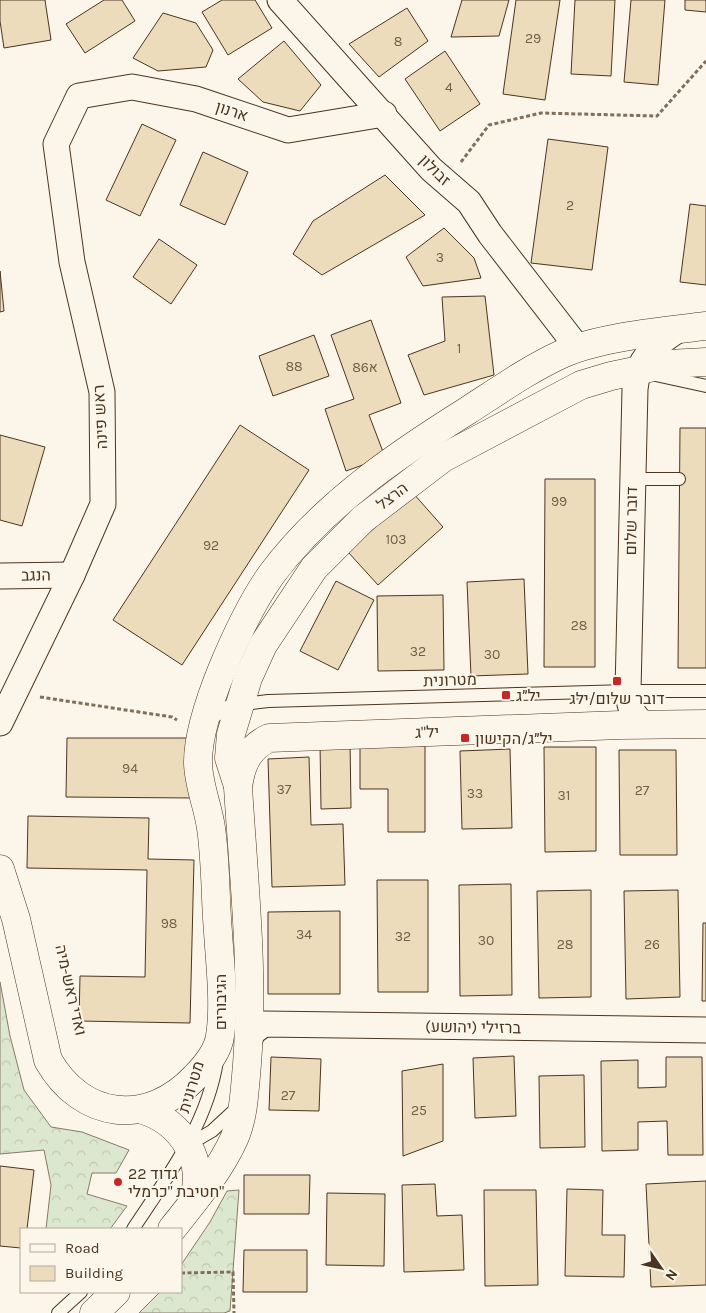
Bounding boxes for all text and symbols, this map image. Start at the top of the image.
house number: 29 [525,30,541,47]
house number: 8 [394,33,402,50]
house number: 4 [445,79,453,96]
street label: ארנון [213,97,251,125]
street label: זבולון [415,150,455,190]
house number: 2 [566,197,574,214]
house number: 3 [436,249,444,266]
house number: 1 [457,340,461,357]
house number: 88 [285,358,303,375]
house number: 86א [352,359,378,376]
street label: ראש פינה [89,384,111,450]
street label: הרצל [373,478,411,514]
street label: דובר שלום [621,486,641,556]
house number: 99 [551,493,567,510]
house number: 103 [385,531,407,548]
house number: 92 [203,537,219,554]
street label: הנגב [21,565,51,585]
house number: 28 [571,617,587,634]
house number: 32 [410,643,426,660]
house number: 30 [484,646,500,663]
street label: מטרונית [423,670,477,690]
marker: דובר שלום/ילג [611,675,623,687]
place label: יל״ג [516,686,540,705]
marker: יל״ג [500,689,512,701]
place label: דובר שלום/ילג [569,689,665,708]
street label: יל"ג [415,722,439,742]
place label: יל״ג/הקישון [475,729,553,748]
marker: יל״ג/הקישון [459,732,471,744]
house number: 94 [122,760,138,777]
house number: 37 [277,781,292,798]
house number: 27 [635,782,650,799]
house number: 33 [467,785,483,802]
house number: 31 [558,787,570,804]
house number: 98 [161,915,177,932]
house number: 34 [296,926,312,943]
house number: 32 [395,928,411,945]
house number: 30 [478,932,494,949]
house number: 28 [557,936,573,953]
house number: 26 [644,936,660,953]
street label: ואדי ראש-מיה [51,943,91,1037]
street label: הגיבורים [211,974,230,1030]
street label: ברזילי (יהושע) [425,1017,522,1037]
street label: מטרונית [174,1059,208,1115]
house number: 27 [281,1087,296,1104]
house number: 25 [411,1102,427,1119]
place label: גדוד 22 חטיבת "כרמלי" [128,1164,224,1201]
marker: גדוד 22 חטיבת "כרמלי" [112,1176,124,1188]
legend [20,1228,182,1293]
text: Road [65,1239,100,1257]
north arrow [636,1243,686,1293]
text: Building [65,1264,123,1282]
text: N [662,1266,681,1284]

